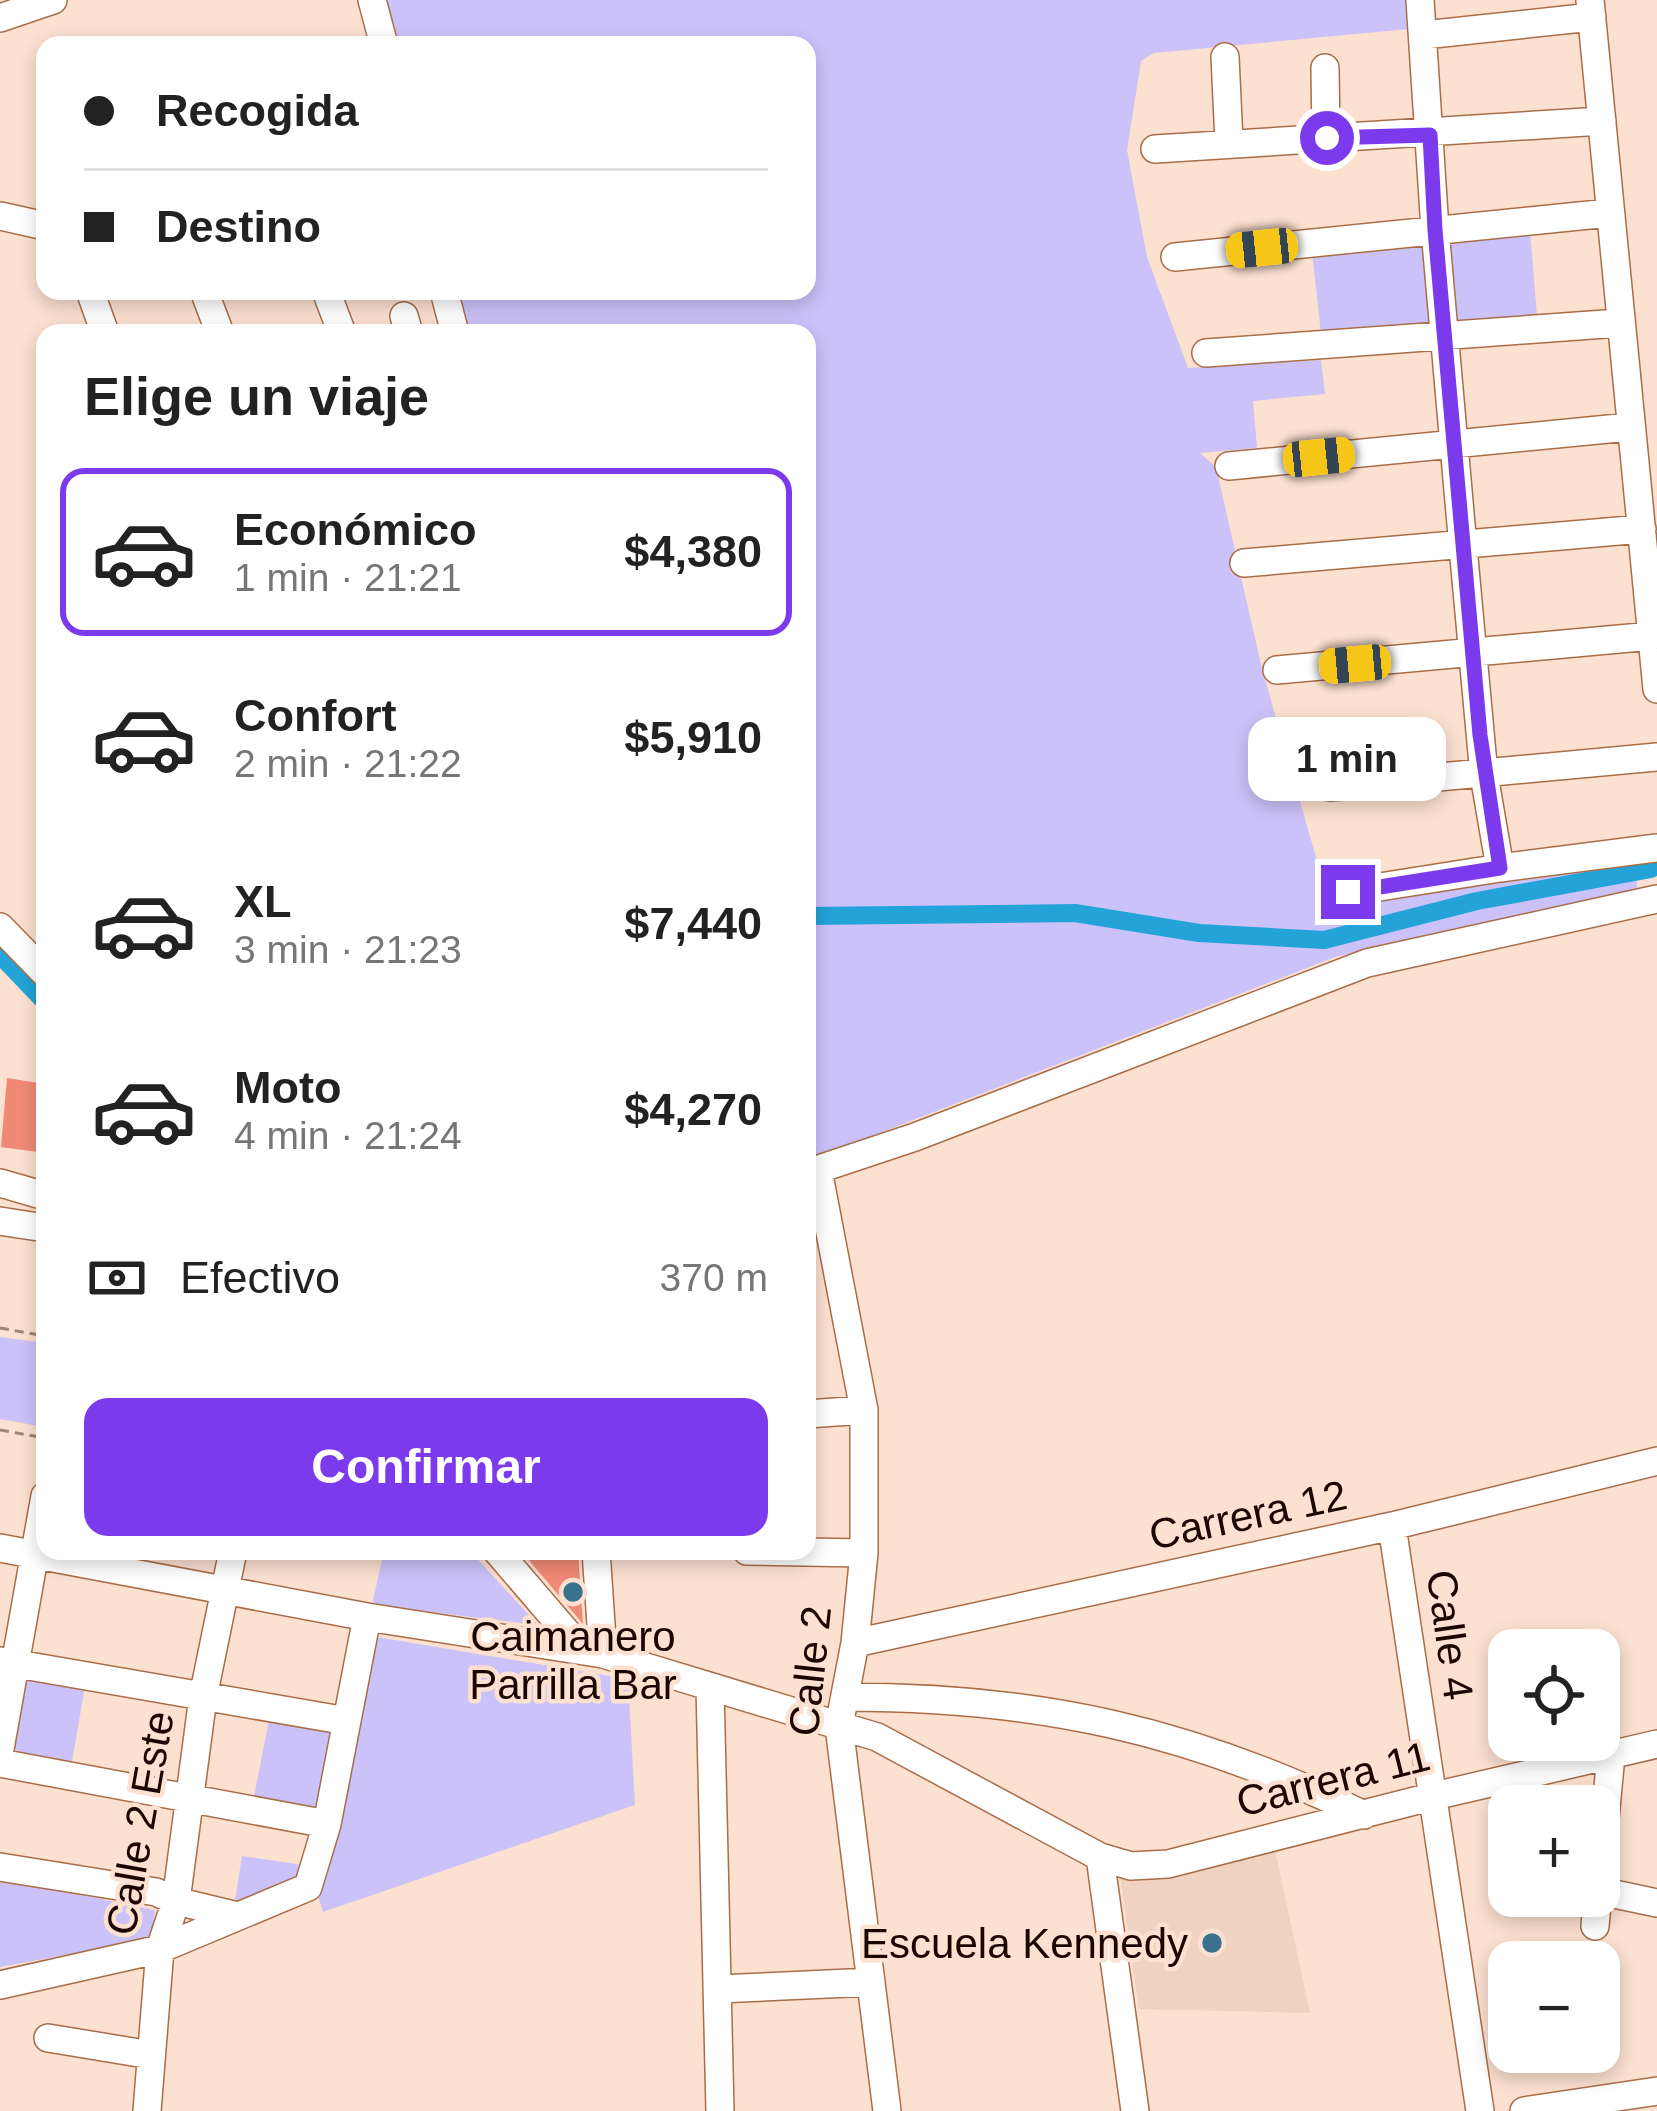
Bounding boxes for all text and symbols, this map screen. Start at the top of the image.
text: Recogida [156,85,359,136]
route start [1300,111,1354,165]
text: Destino [156,201,321,252]
car [1224,226,1300,270]
text: Elige un viaje [84,366,429,426]
car [1281,435,1357,479]
icon: car [90,498,198,606]
text: Económico [234,504,477,555]
text: $4,380 [624,526,762,577]
text: 1 min · 21:21 [234,556,462,599]
car [1318,643,1392,685]
icon: car [90,684,198,792]
text: Confort [234,690,396,741]
text: $5,910 [624,712,762,763]
callout: 1 min [1249,718,1447,802]
text: 1 min [1296,737,1398,780]
text: 2 min · 21:22 [234,742,462,785]
route end [1321,865,1375,919]
icon: car [90,870,198,978]
text: XL [234,876,292,927]
text: $7,440 [624,898,762,949]
text: 3 min · 21:23 [234,928,462,971]
icon: car [90,1056,198,1164]
text: Moto [234,1062,341,1113]
text: $4,270 [624,1084,762,1135]
text: 4 min · 21:24 [234,1114,462,1157]
icon: cash [84,1245,150,1311]
text: Efectivo [180,1252,340,1303]
text: 370 m [660,1256,768,1299]
button: Confirmar [84,1398,768,1536]
street label: Carrera 12 [1145,1471,1351,1559]
street label: Calle 4 [1418,1567,1482,1703]
marker: Caimanero Parrilla Bar [560,1579,586,1605]
street label: Calle 2 [780,1604,840,1738]
place label: Caimanero Parrilla Bar [469,1613,677,1708]
map controls [1488,1629,1620,2073]
button: locate [1488,1629,1620,1761]
street label: Calle 2 Este [97,1707,183,1939]
street label: Carrera 11 [1231,1732,1435,1826]
button: + [1488,1785,1620,1917]
place label: Escuela Kennedy [861,1920,1188,1967]
marker: Escuela Kennedy [1199,1930,1225,1956]
button: − [1488,1941,1620,2073]

